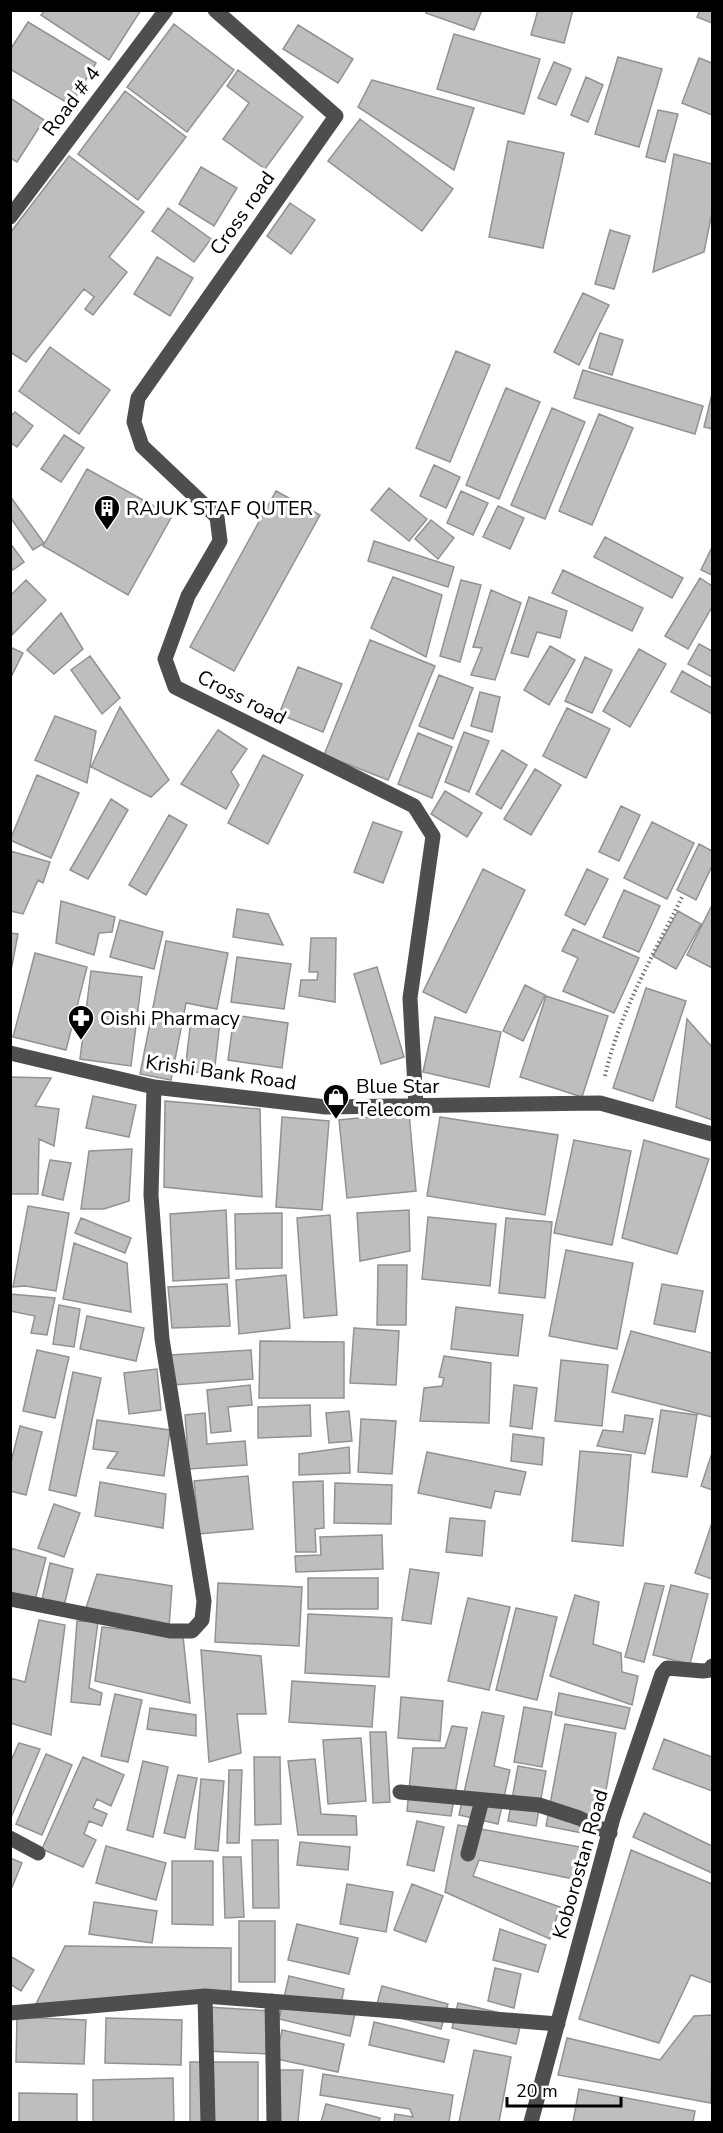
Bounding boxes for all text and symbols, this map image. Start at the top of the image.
street label: Road # 4 [36,61,106,142]
street label: Cross road [204,166,281,261]
building icon: RAJUK STAF QUTER [92,493,122,531]
place label: RAJUK STAF QUTER [126,495,313,522]
street label: Cross road [193,664,291,731]
pharmacy icon: Oishi Pharmacy [66,1003,96,1041]
place label: Oishi Pharmacy [100,1005,241,1032]
street label: Krishi Bank Road [144,1049,298,1096]
place label: Blue Star Telecom [356,1073,439,1123]
shop icon: Blue Star Telecom [321,1082,351,1120]
street label: Koborostan Road [546,1786,615,1942]
scale bar [507,2070,621,2108]
text: 20 m [516,2079,558,2103]

